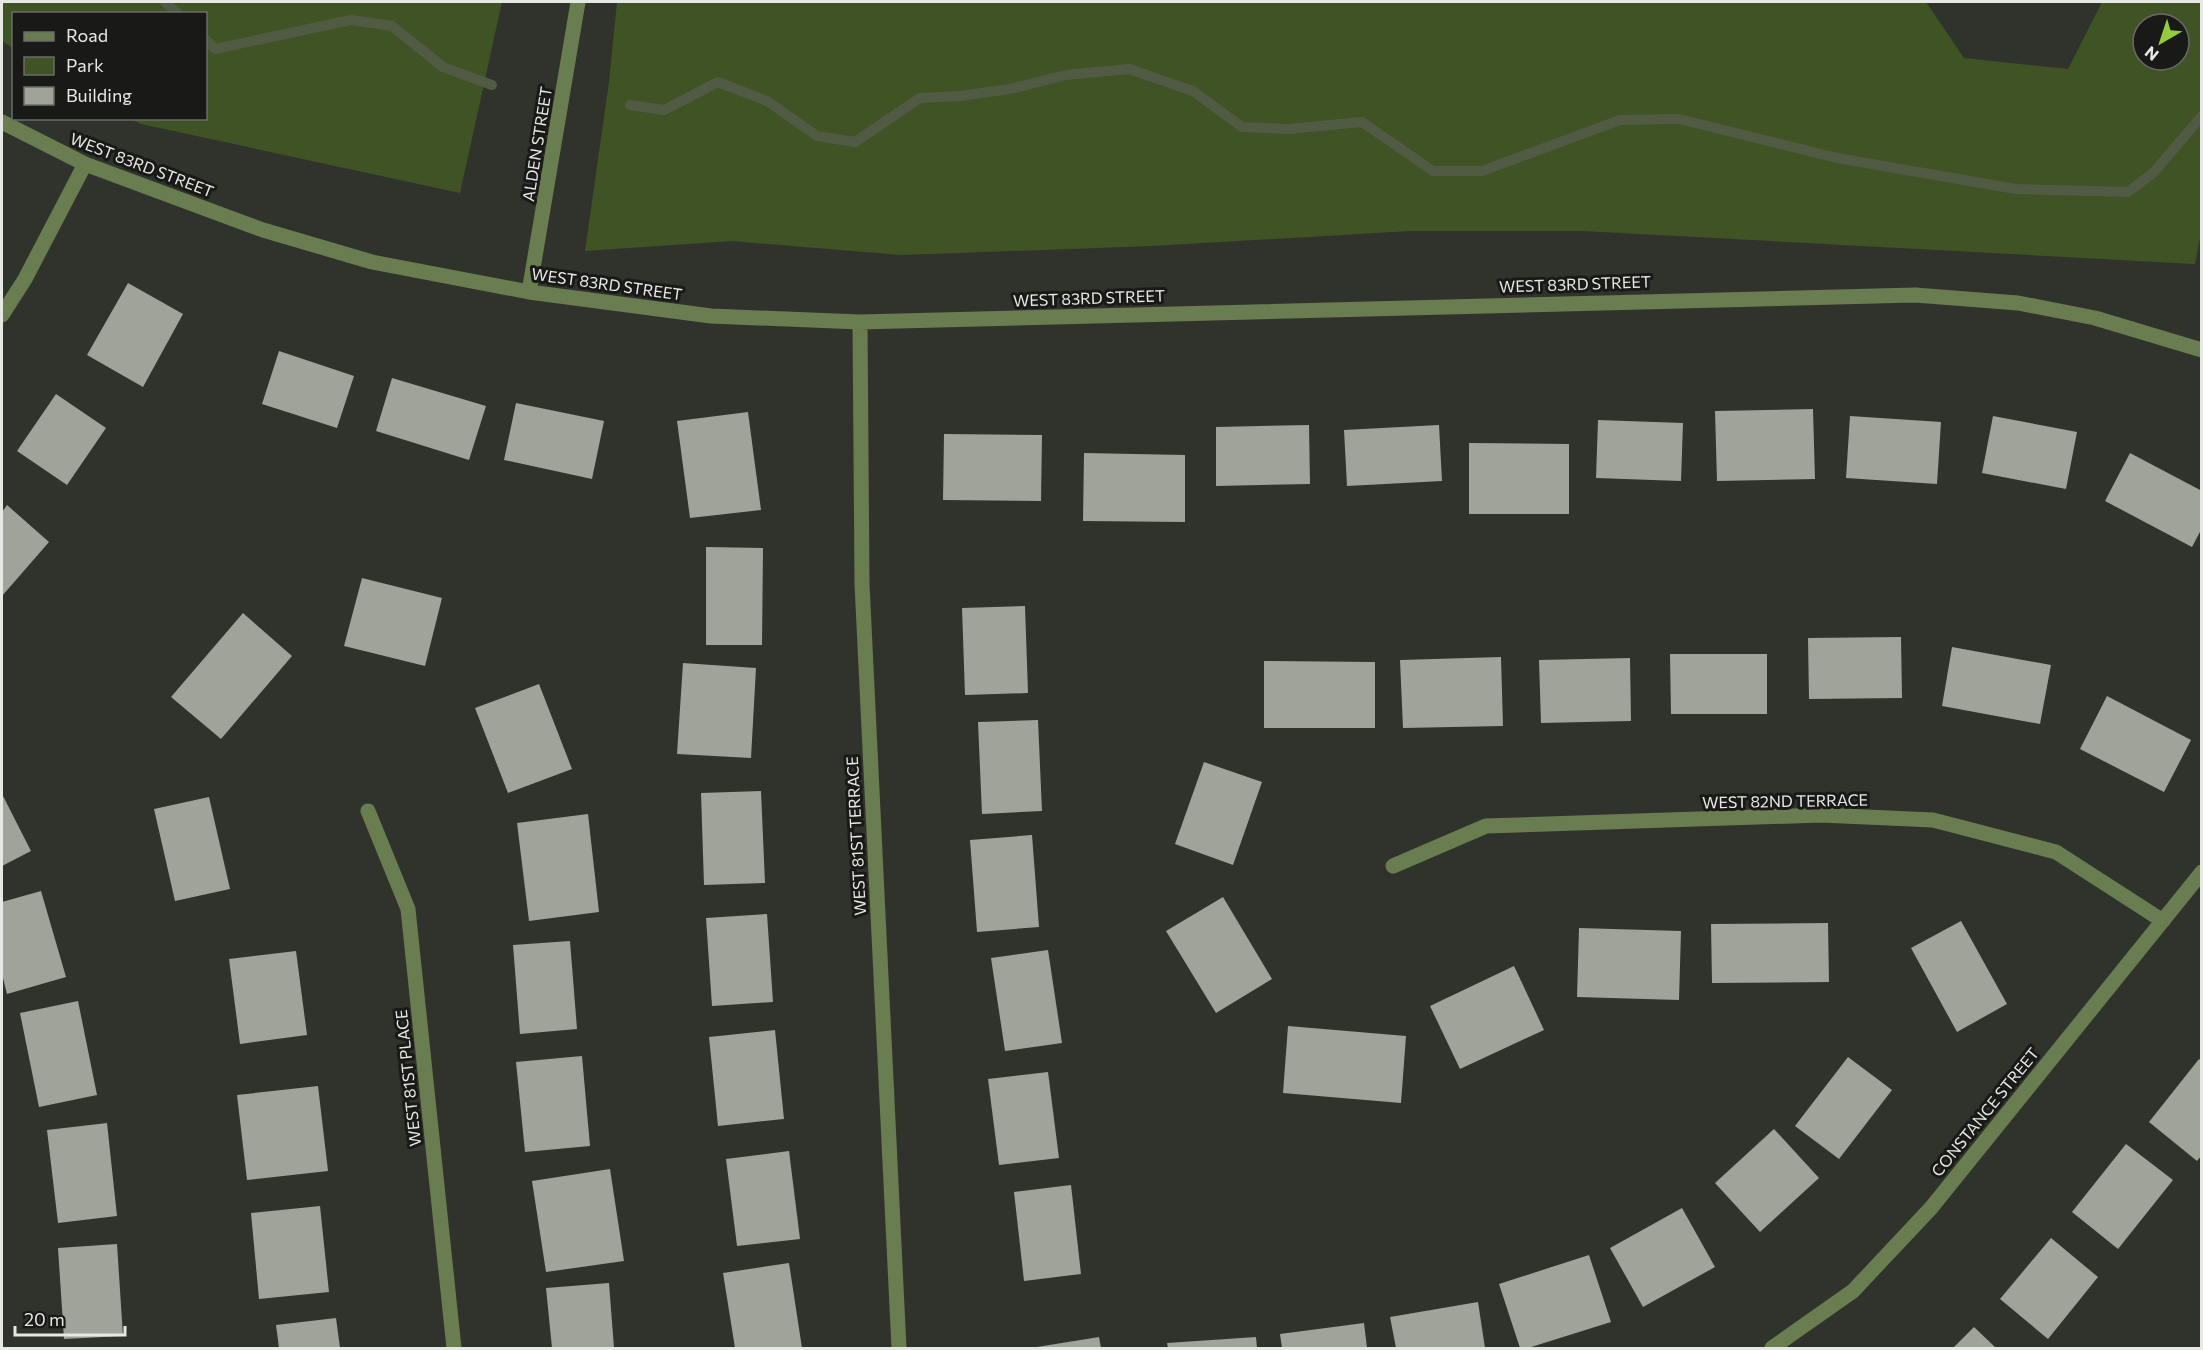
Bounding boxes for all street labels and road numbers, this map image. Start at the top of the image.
street label: ALDEN STREET [518,85,555,203]
street label: WEST 83RD STREET [68,128,217,201]
street label: WEST 83RD STREET [530,264,684,303]
street label: WEST 83RD STREET [1499,271,1651,296]
street label: WEST 83RD STREET [1013,285,1165,310]
street label: WEST 81ST TERRACE [842,756,869,916]
street label: WEST 82ND TERRACE [1702,790,1868,811]
street label: WEST 81ST PLACE [391,1009,424,1147]
street label: CONSTANCE STREET [1927,1043,2042,1180]

